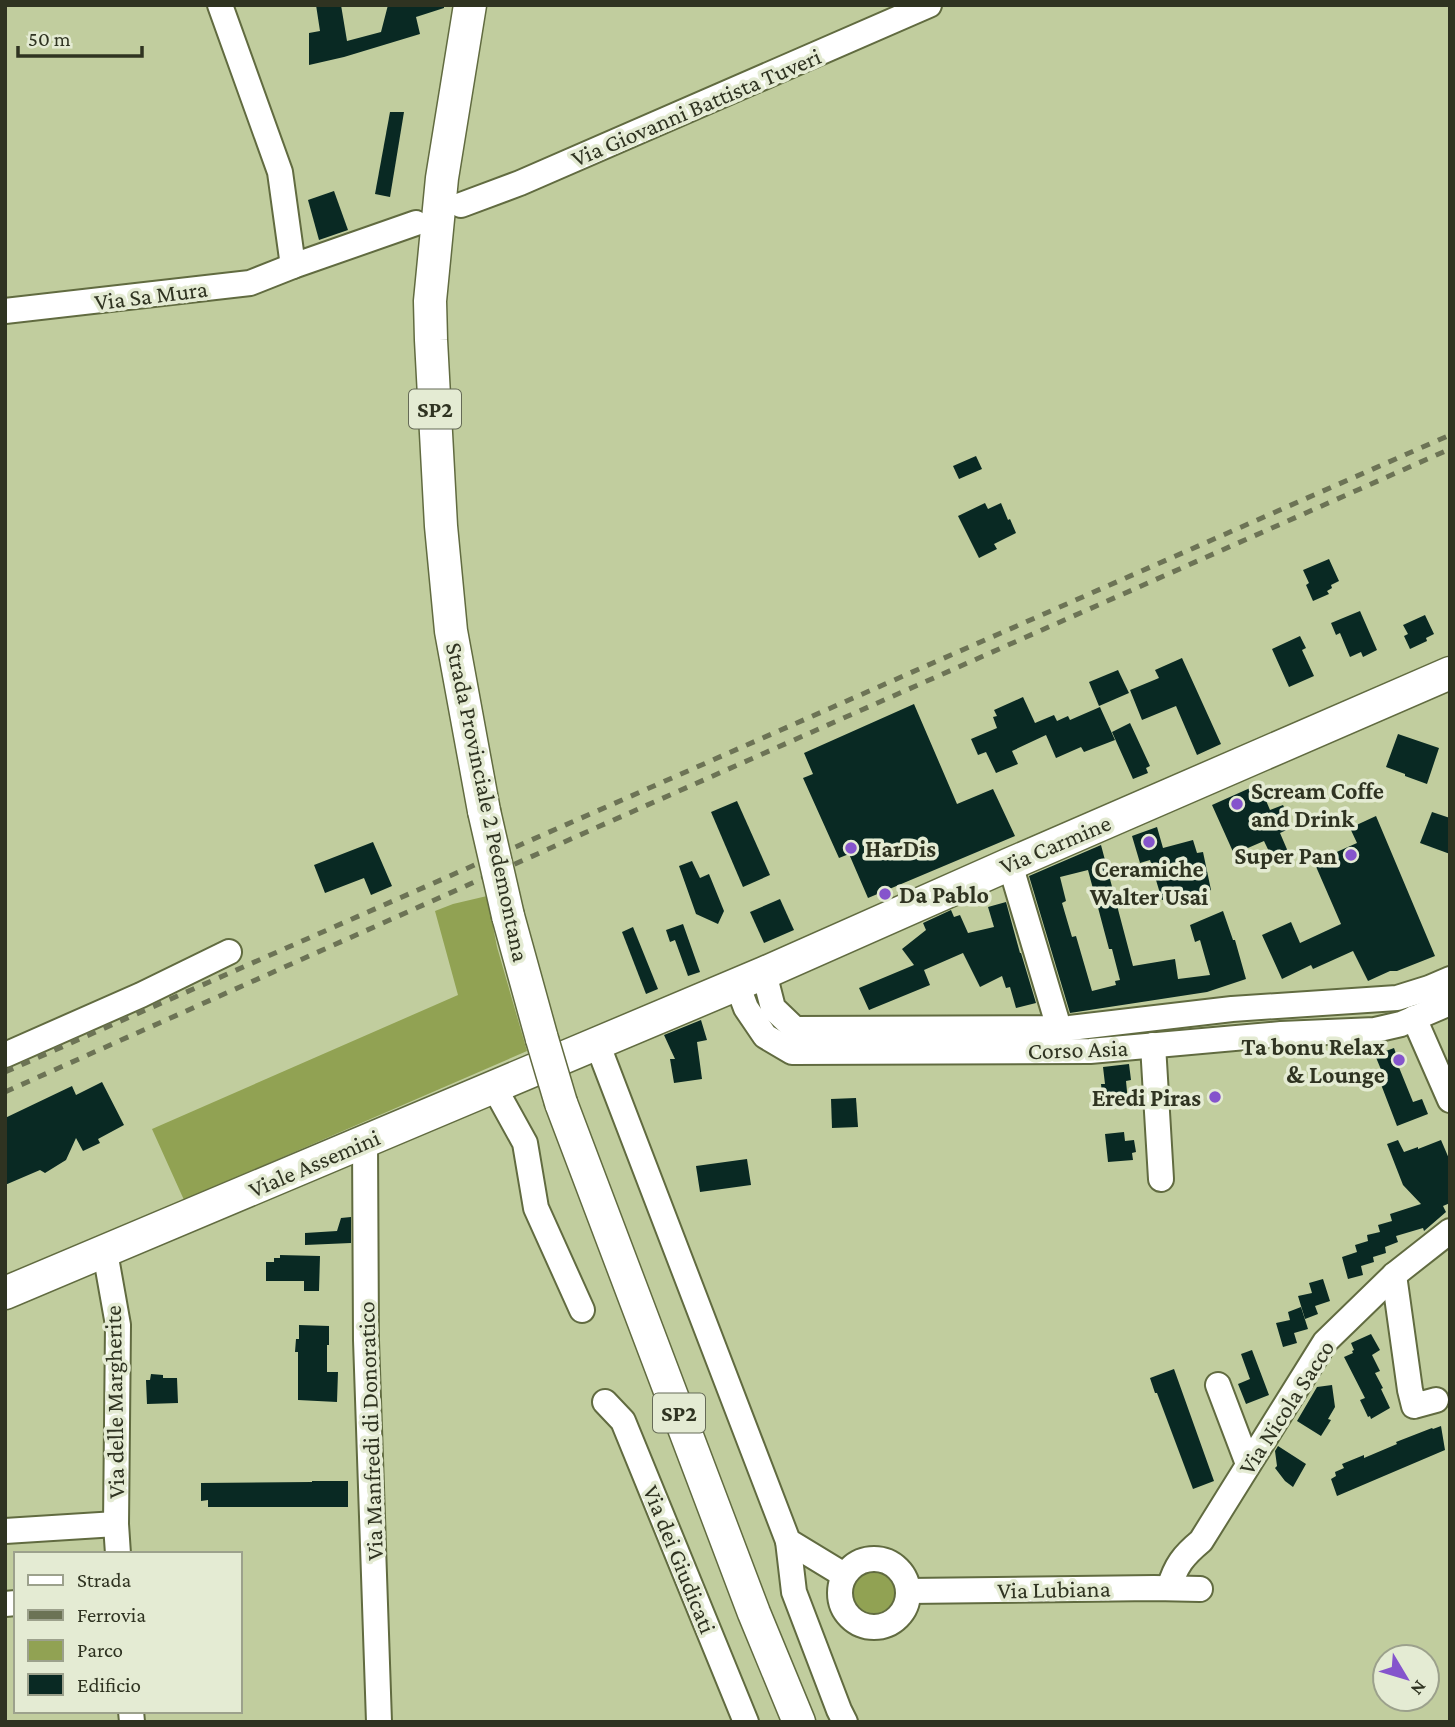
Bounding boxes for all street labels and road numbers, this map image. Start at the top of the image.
street label: Via Giovanni Battista Tuveri [567,42,825,172]
street label: Via Sa Mura [93,275,209,315]
road number: SP2 [409,390,461,428]
street label: Strada Provinciale 2 Pedemontana [441,640,535,964]
street label: Via Carmine [995,809,1115,879]
street label: Corso Asia [1027,1034,1129,1064]
street label: Viale Assemini [244,1123,384,1203]
street label: Via Manfredi di Donoratico [352,1301,388,1561]
street label: Via delle Margherite [99,1305,129,1499]
street label: Via Nicola Sacco [1233,1335,1339,1479]
road number: SP2 [653,1394,705,1432]
street label: Via dei Giudicati [638,1481,722,1637]
street label: Via Lubiana [997,1575,1111,1603]

